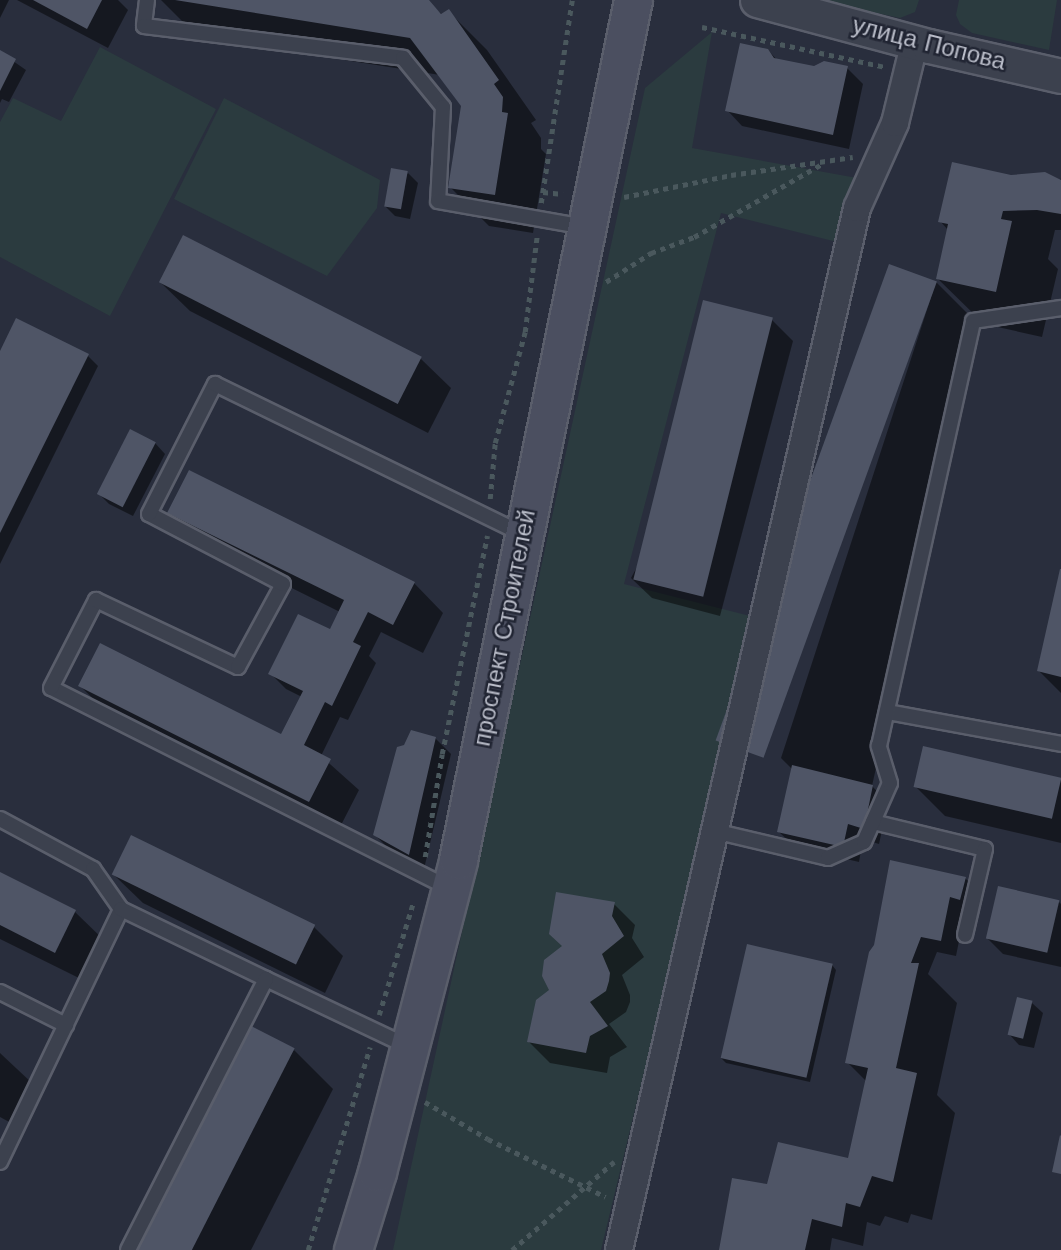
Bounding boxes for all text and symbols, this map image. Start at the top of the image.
street label: улица Попова [849,11,1009,77]
street label: проспект Строителей [468,507,542,749]

